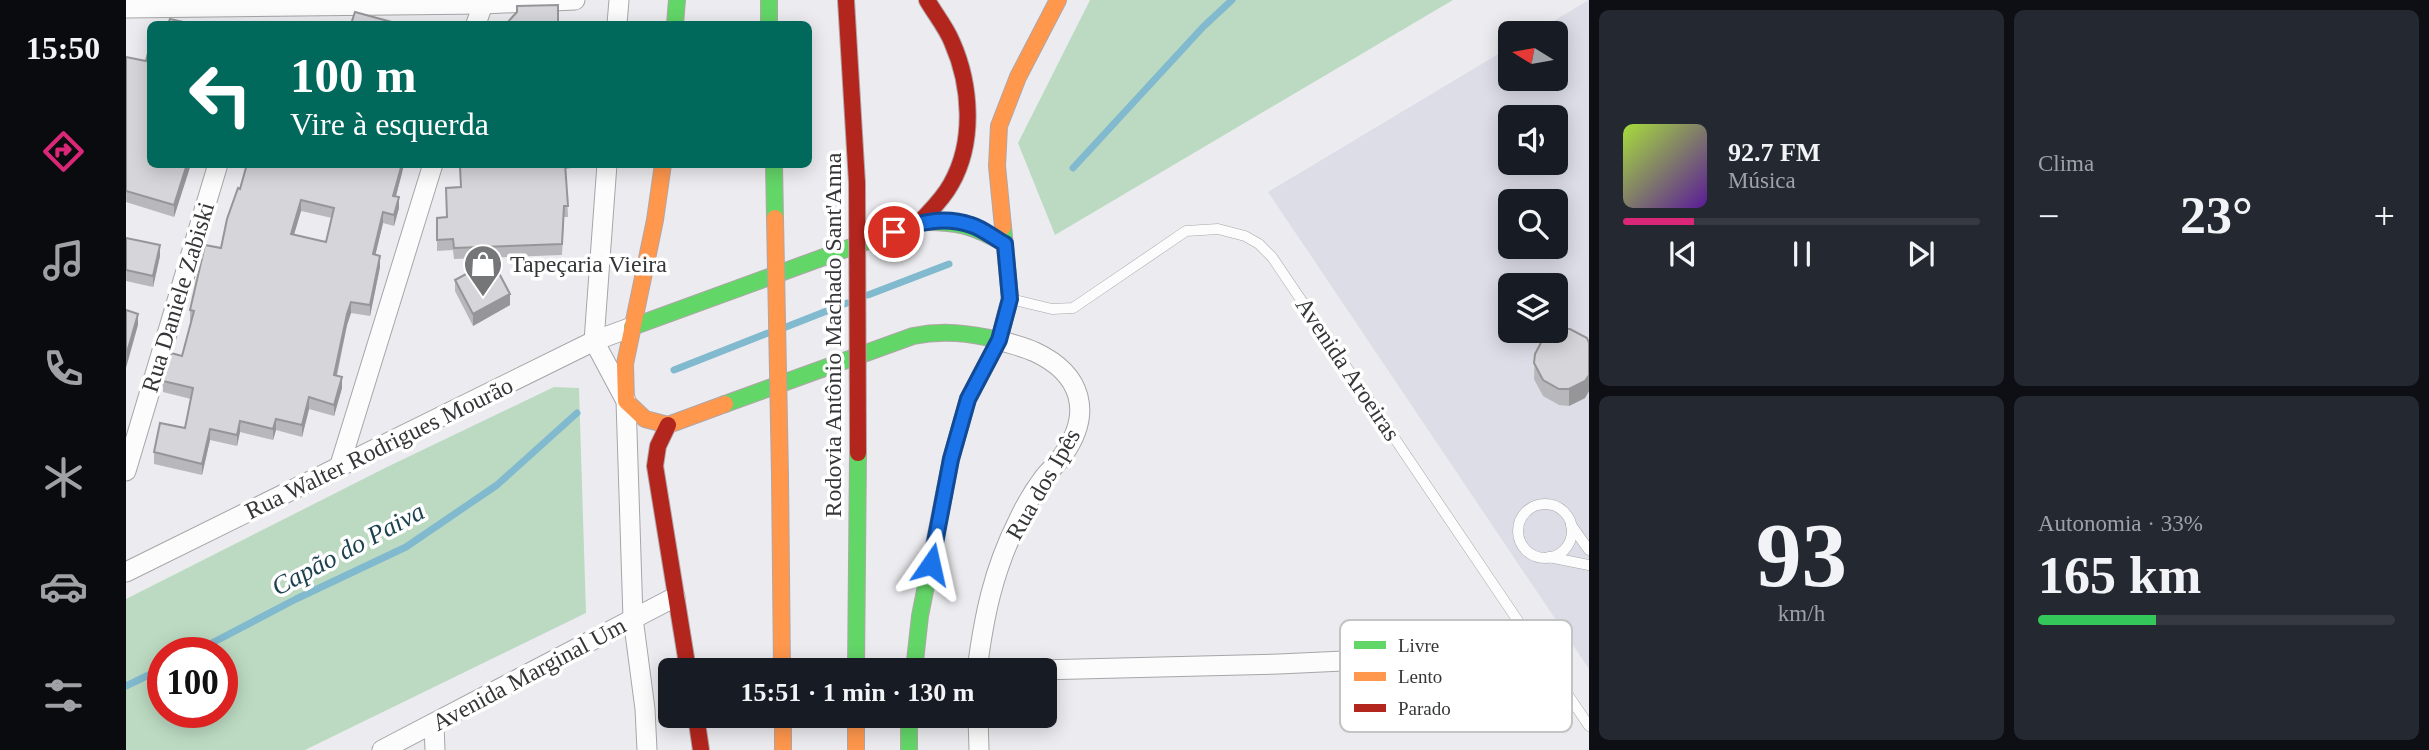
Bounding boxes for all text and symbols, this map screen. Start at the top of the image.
north arrow [1498,21,1568,91]
map controls [1498,21,1568,343]
text: 15:50 [26,30,100,66]
text: 100 m [290,48,417,103]
icon: left [175,49,266,140]
button: sound [1498,105,1568,175]
text: Vire à esquerda [290,106,489,142]
icon: directions [39,127,88,176]
text: 92.7 FM [1728,138,1820,167]
text: Clima [2038,151,2094,176]
street label: Rodovia Antônio Machado Sant'Anna [820,152,846,517]
text: Música [1728,168,1796,193]
text: 23° [2180,187,2253,244]
button: search [1498,189,1568,259]
text: − [2038,195,2059,237]
text: + [2374,195,2395,237]
street label: Rua Daniele Zabiski [137,199,219,395]
pin [864,202,924,262]
icon: arrive [875,213,913,251]
icon: previous [1664,235,1702,273]
icon: pause [1783,235,1821,273]
icon: next [1902,235,1940,273]
icon: music [39,236,88,285]
shop icon: Tapeçaria Vieira [462,243,504,298]
place label: Tapeçaria Vieira [510,251,667,277]
button: layers [1498,273,1568,343]
street label: Avenida Aroeiras [1291,293,1405,445]
icon: phone [39,344,88,393]
street label: Rua Walter Rodrigues Mourão [241,372,517,524]
street label: Rua dos Ipês [1001,424,1085,544]
icon: climate [39,453,88,502]
water label: Capão do Paiva [267,497,429,601]
text: 93 [1756,505,1847,606]
text: Autonomia · 33% [2038,511,2203,536]
position arrow [894,527,968,601]
text: 165 km [2038,547,2201,604]
icon: car [39,562,88,611]
text: km/h [1778,601,1825,626]
street label: Avenida Marginal Um [428,612,630,736]
legend [1340,620,1572,732]
text: Livre [1398,635,1439,656]
speed limit sign: 100 [147,637,238,728]
text: Lento [1398,666,1442,687]
icon: filters [39,671,88,720]
text: 15:51 · 1 min · 130 m [741,678,975,707]
text: Parado [1398,698,1451,719]

